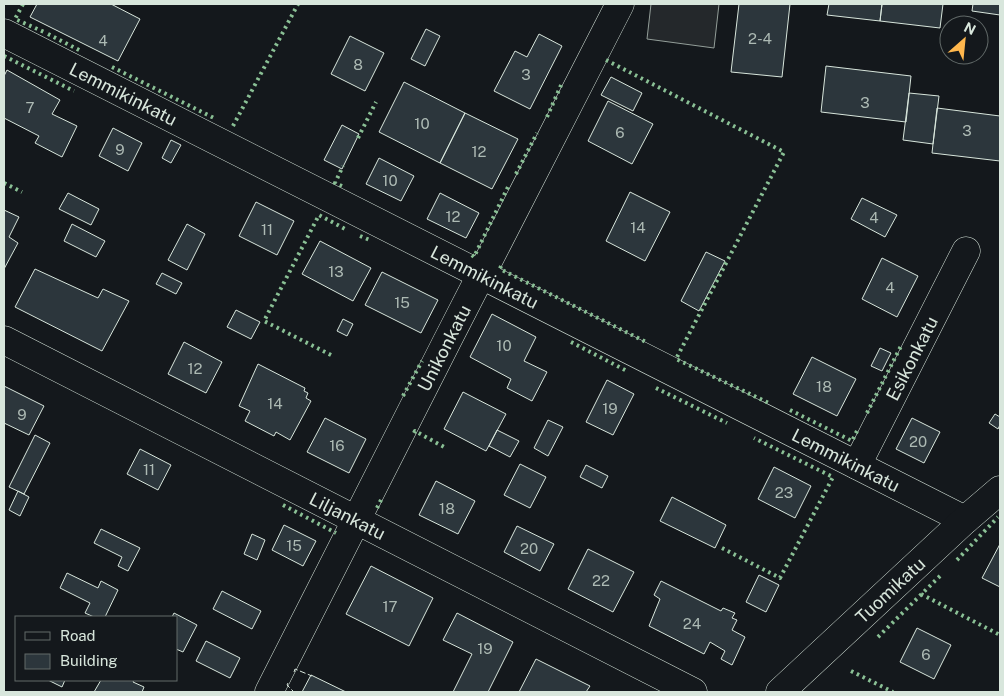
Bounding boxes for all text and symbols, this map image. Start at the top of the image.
north arrow [939,15,989,65]
text: N [961,19,978,38]
house number: 2-4 [748,30,772,47]
house number: 4 [98,32,108,49]
house number: 8 [353,56,363,73]
street label: Lemmikinkatu [66,58,181,130]
house number: 3 [521,66,531,83]
house number: 3 [860,94,870,111]
house number: 7 [25,99,35,116]
house number: 10 [414,115,430,132]
house number: 3 [962,122,972,139]
house number: 6 [615,124,625,141]
house number: 9 [115,141,125,158]
house number: 12 [471,143,487,160]
house number: 10 [382,172,398,189]
house number: 12 [445,208,461,225]
house number: 4 [869,209,879,226]
house number: 14 [630,219,646,236]
house number: 11 [261,221,273,238]
street label: Lemmikinkatu [427,241,542,313]
house number: 13 [328,263,344,280]
house number: 4 [885,279,895,296]
house number: 15 [394,294,410,311]
street label: Unikonkatu [413,301,475,395]
street label: Esikonkatu [881,312,942,404]
house number: 10 [496,337,512,354]
house number: 12 [187,360,203,377]
house number: 18 [816,378,832,395]
house number: 14 [267,395,283,412]
house number: 19 [602,400,618,417]
house number: 9 [17,406,27,423]
street label: Lemmikinkatu [789,424,903,496]
house number: 20 [909,433,927,450]
house number: 16 [329,437,345,454]
house number: 11 [143,461,155,478]
house number: 23 [775,484,793,501]
street label: Liljankatu [306,488,389,544]
house number: 18 [439,500,455,517]
house number: 15 [286,537,302,554]
house number: 20 [520,540,538,557]
street label: Tuomikatu [851,552,929,627]
house number: 22 [592,572,610,589]
house number: 17 [382,598,398,615]
house number: 24 [683,615,701,632]
legend [15,616,178,681]
text: Road [60,627,96,644]
house number: 19 [477,640,493,657]
house number: 6 [921,646,931,663]
text: Building [60,652,118,669]

